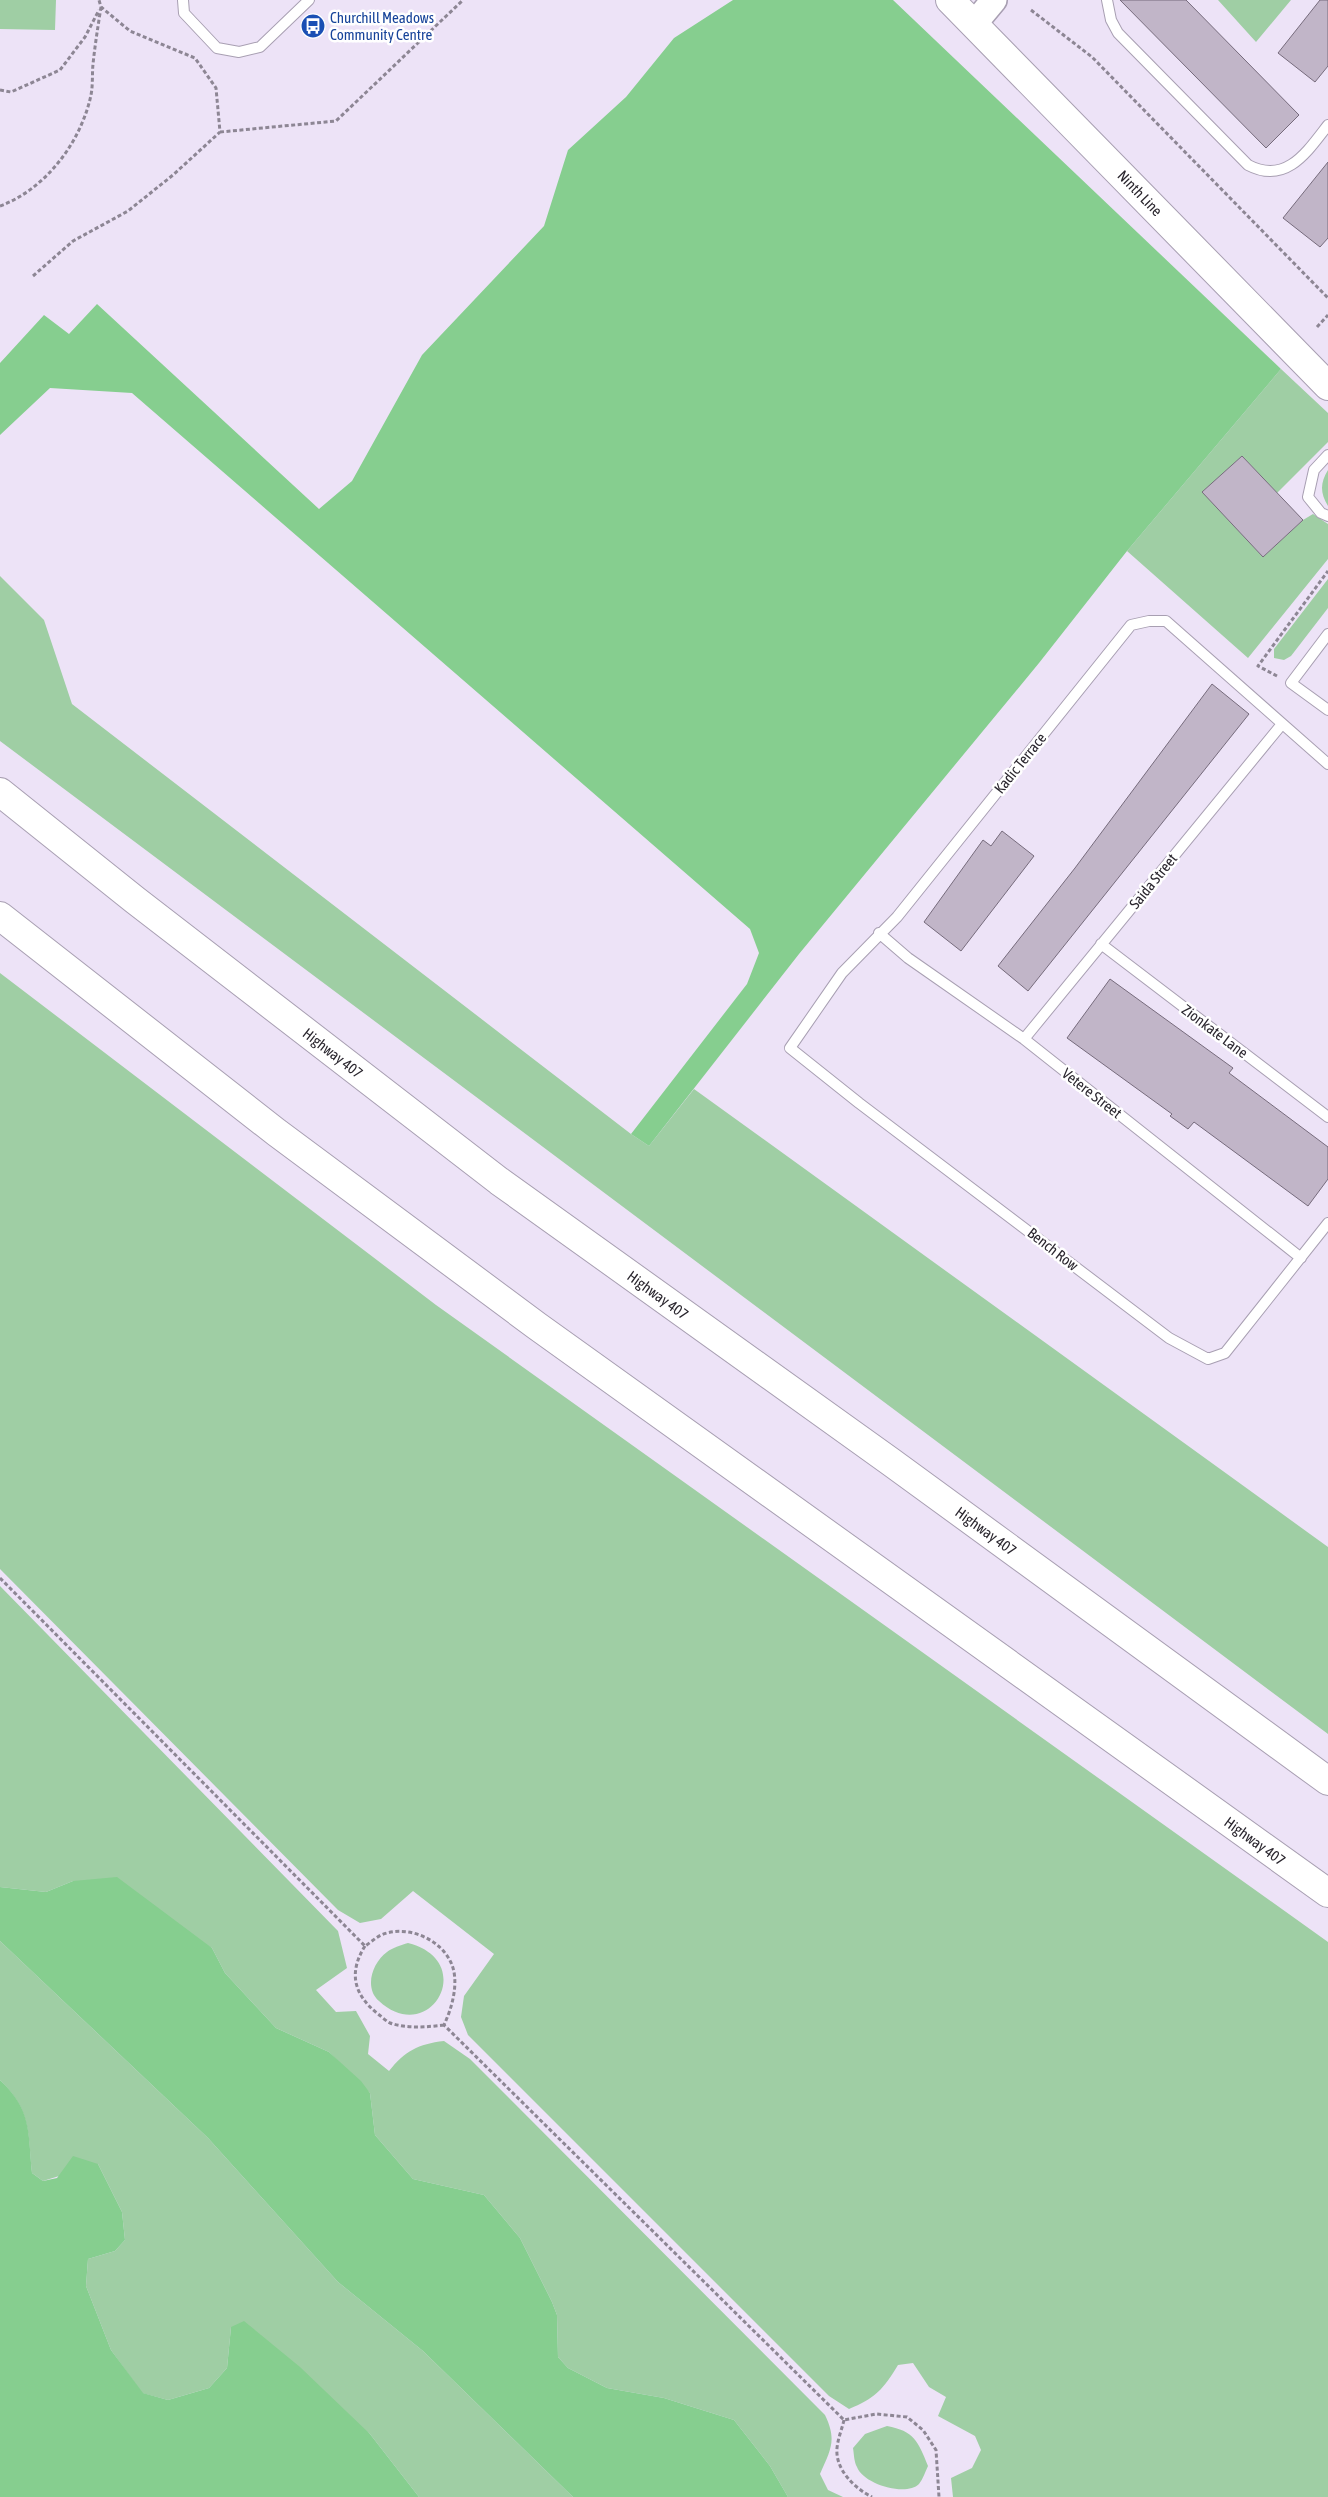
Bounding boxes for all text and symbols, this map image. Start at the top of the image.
place label: Churchill Meadows Community Centre [330,9,434,43]
bus stop icon: Churchill Meadows Community Centre [300,13,326,39]
street label: Ninth Line [1114,167,1166,219]
street label: Kadic Terrace [991,729,1050,797]
street label: Saida Street [1126,850,1180,912]
street label: Zionkate Lane [1179,1001,1251,1061]
street label: Highway 407 [300,1024,366,1082]
street label: Vetere Street [1059,1064,1125,1122]
street label: Bench Row [1024,1224,1082,1274]
street label: Highway 407 [624,1267,692,1323]
street label: Highway 407 [952,1503,1020,1559]
street label: Highway 407 [1221,1813,1289,1869]

